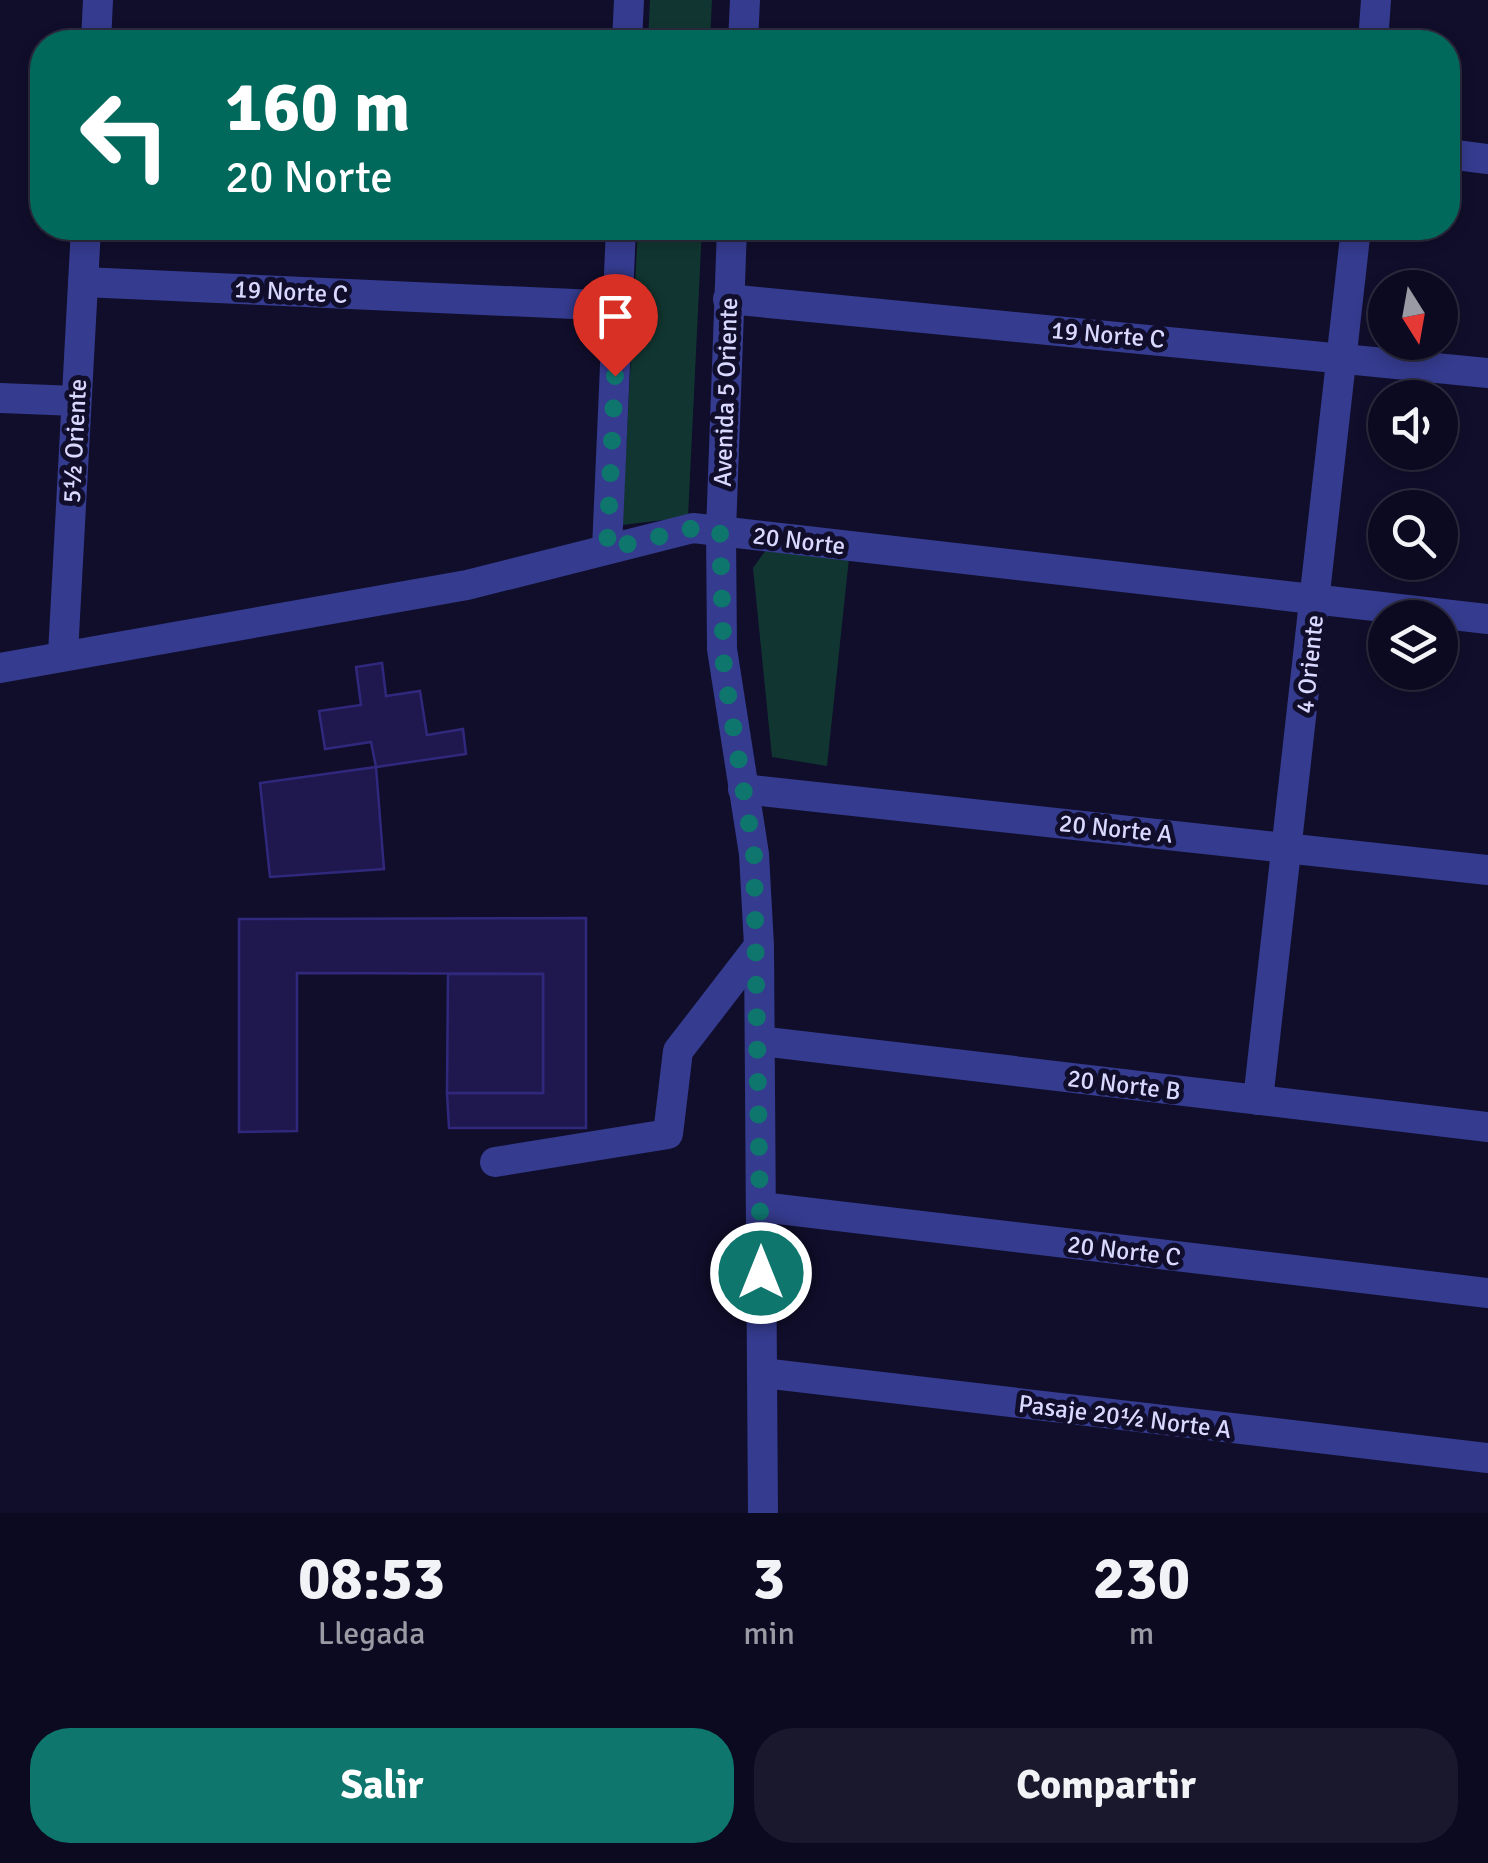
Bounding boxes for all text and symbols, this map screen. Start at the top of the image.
text: 160 m [225,64,410,150]
icon: left [60,70,190,200]
text: 20 Norte [225,150,393,205]
north arrow [1368,270,1458,360]
map controls [1368,270,1458,690]
street label: 19 Norte C [233,273,349,310]
pin [573,274,658,377]
icon: arrive [588,289,643,344]
street label: Avenida 5 Oriente [707,297,744,487]
street label: 19 Norte C [1050,314,1166,355]
street label: 5½ Oriente [56,378,93,504]
button: sound [1368,380,1458,470]
button: search [1368,490,1458,580]
street label: 20 Norte [751,519,847,562]
button: layers [1368,600,1458,690]
street label: 4 Oriente [1289,613,1330,715]
street label: 20 Norte A [1058,807,1174,850]
street label: 20 Norte B [1066,1062,1182,1107]
position arrow [709,1221,813,1325]
street label: 20 Norte C [1066,1228,1182,1273]
street label: Pasaje 20½ Norte A [1017,1388,1233,1445]
text: 08:53 [298,1542,445,1616]
text: 3 [753,1542,785,1616]
text: 230 [1093,1542,1190,1616]
text: Llegada [318,1614,425,1653]
text: min [743,1614,795,1653]
text: m [1129,1614,1154,1653]
button: Salir [30,1728,734,1843]
button: Compartir [754,1728,1458,1843]

